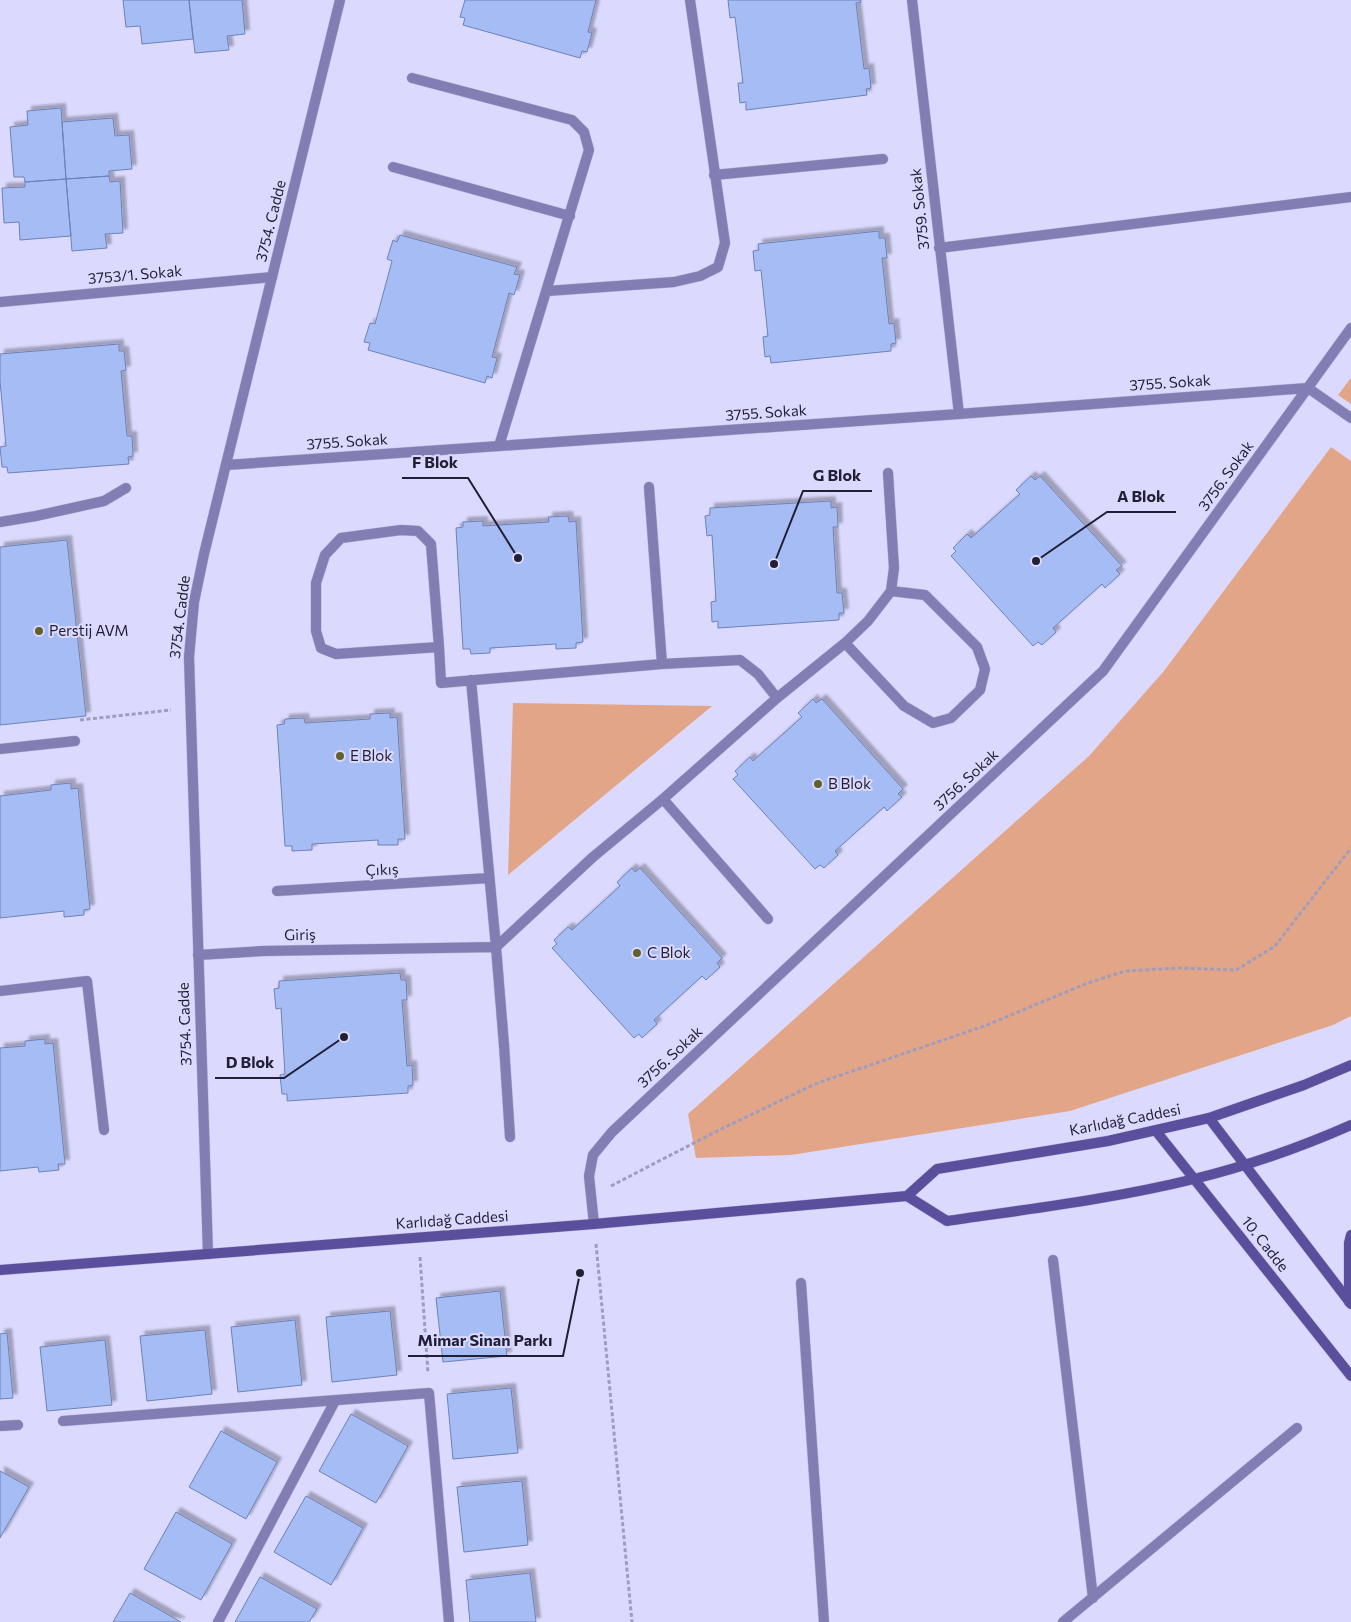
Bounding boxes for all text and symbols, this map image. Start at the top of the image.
street label: 3759. Sokak [906,167,932,251]
street label: 3754. Cadde [251,178,289,264]
street label: 3753/1. Sokak [87,261,183,287]
street label: 3755. Sokak [1129,370,1211,394]
street label: 3755. Sokak [725,400,807,424]
street label: 3755. Sokak [306,429,388,453]
street label: 3756. Sokak [1194,437,1257,514]
callout: F Blok [402,447,468,478]
text: F Blok [412,452,459,471]
callout: G Blok [803,460,872,491]
text: G Blok [813,465,862,484]
callout: A Blok [1107,481,1176,512]
text: A Blok [1117,486,1166,505]
street label: 3754. Cadde [165,574,193,659]
place label: Perstij AVM [49,621,129,639]
marker: Perstij AVM [33,625,45,637]
street label: 3756. Sokak [929,745,1001,814]
place label: E Blok [350,746,392,764]
marker: E Blok [334,750,346,762]
place label: B Blok [828,774,871,792]
marker: B Blok [812,778,824,790]
street label: Çıkış [365,859,399,879]
street label: Giriş [284,925,316,943]
place label: C Blok [647,943,691,961]
marker: C Blok [631,947,643,959]
street label: 3754. Cadde [174,982,194,1066]
street label: 3756. Sokak [633,1022,705,1091]
callout: D Blok [215,1047,284,1078]
text: D Blok [226,1052,275,1071]
street label: Karlıdağ Caddesi [1068,1099,1182,1139]
street label: Karlıdağ Caddesi [395,1206,509,1232]
street label: 10. Cadde [1238,1212,1293,1275]
callout: Mimar Sinan Parkı [408,1325,563,1356]
text: Mimar Sinan Parkı [417,1330,553,1349]

